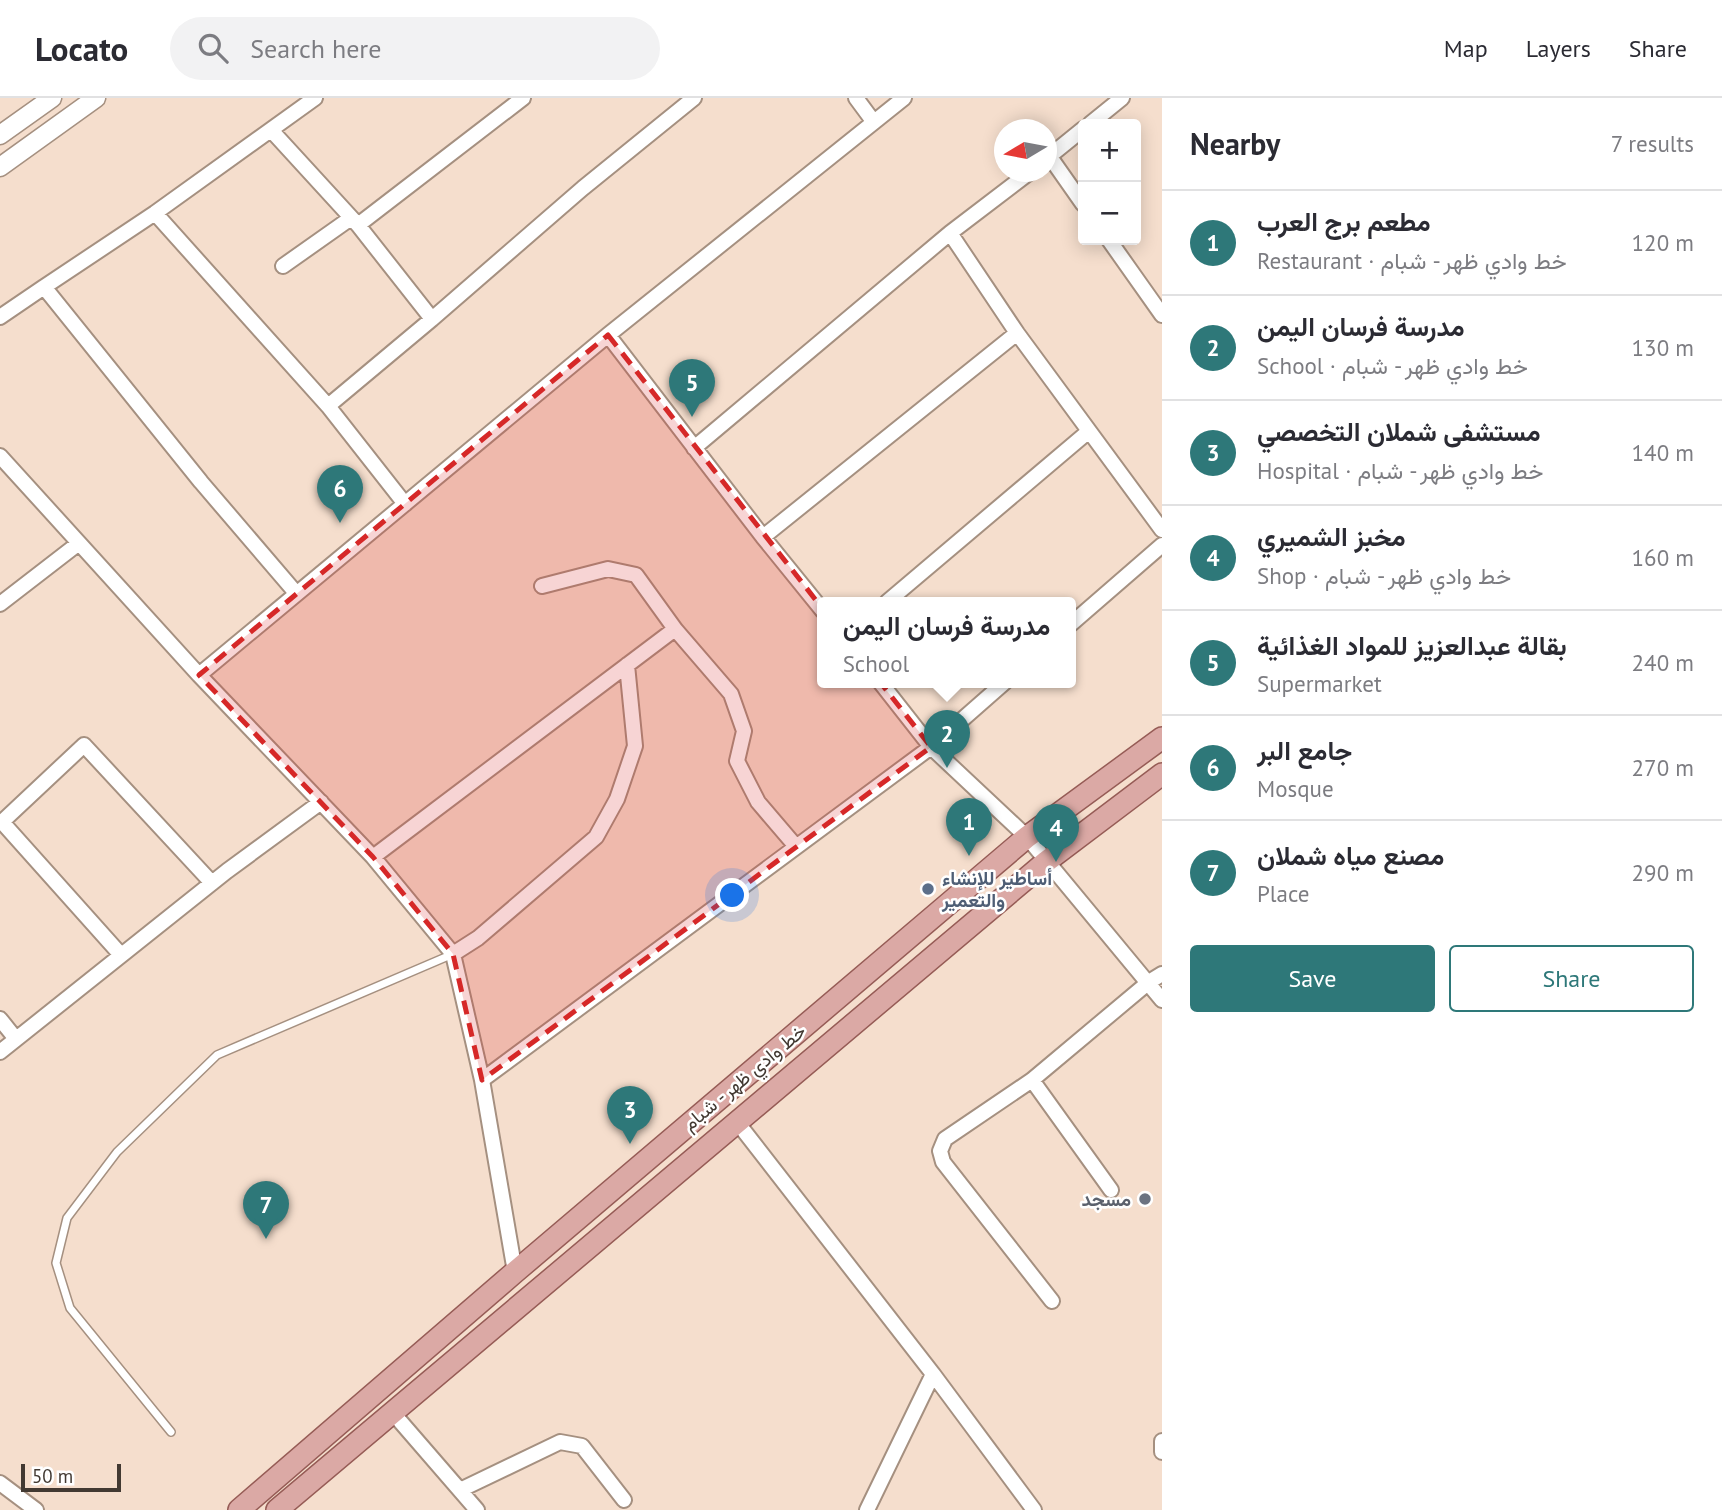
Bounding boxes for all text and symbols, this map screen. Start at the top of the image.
search box [170,17,660,80]
text: Locato [35,27,128,70]
icon: search [194,29,232,67]
text: Search here [250,32,381,65]
text: Map [1444,33,1488,64]
text: Layers [1526,33,1591,64]
text: Share [1629,33,1687,64]
north arrow [994,119,1057,182]
map controls [1078,119,1141,245]
button: + [1078,119,1141,182]
text: Nearby [1190,124,1280,163]
text: 7 results [1611,129,1694,158]
button: − [1078,182,1141,245]
text: مطعم برج العرب [1257,205,1431,238]
text: 1 [1206,228,1220,257]
text: 120 m [1632,228,1694,257]
text: Restaurant · خط وادي ظهر - شبام [1257,246,1567,275]
text: مدرسة فرسان اليمن [1257,310,1465,343]
text: 2 [1206,333,1220,362]
text: 130 m [1632,333,1694,362]
text: School · خط وادي ظهر - شبام [1257,351,1528,380]
pin: 5 [669,359,715,417]
text: مستشفى شملان التخصصي [1257,415,1541,448]
text: 3 [1206,438,1220,467]
text: 140 m [1632,438,1694,467]
text: Hospital · خط وادي ظهر - شبام [1257,456,1543,485]
pin: 6 [317,465,363,523]
text: مخبز الشميري [1257,520,1406,553]
text: 4 [1206,543,1220,572]
text: 160 m [1632,543,1694,572]
text: Shop · خط وادي ظهر - شبام [1257,561,1511,590]
popup [817,597,1076,688]
text: مدرسة فرسان اليمن [843,609,1050,642]
text: بقالة عبدالعزيز للمواد الغذائية [1257,629,1567,662]
text: 5 [1206,648,1220,677]
text: 240 m [1632,648,1694,677]
text: School [843,649,909,678]
text: Supermarket [1257,669,1382,698]
pin: 2 [924,710,970,768]
text: جامع البر [1257,734,1352,767]
text: 6 [1206,753,1220,782]
text: 270 m [1632,753,1694,782]
text: Mosque [1257,774,1334,803]
pin: 1 [946,798,992,856]
pin: 4 [1033,804,1079,862]
text: مصنع مياه شملان [1257,839,1444,872]
text: 7 [1206,858,1220,887]
text: 290 m [1632,858,1694,887]
place label: أساطير للإنشاء والتعمير [941,866,1052,913]
your location [715,878,749,912]
text: Place [1257,879,1310,908]
marker: أساطير للإنشاء والتعمير [920,881,936,897]
button: Save [1190,945,1435,1012]
button: Share [1449,945,1694,1012]
street label: خط وادي ظهر - شبام [677,1018,813,1139]
pin: 3 [607,1086,653,1144]
pin: 7 [243,1181,289,1239]
place label: مسجد [1081,1187,1131,1211]
marker: مسجد [1137,1191,1153,1207]
scale bar [21,1461,121,1493]
text: 50 m [32,1464,73,1488]

